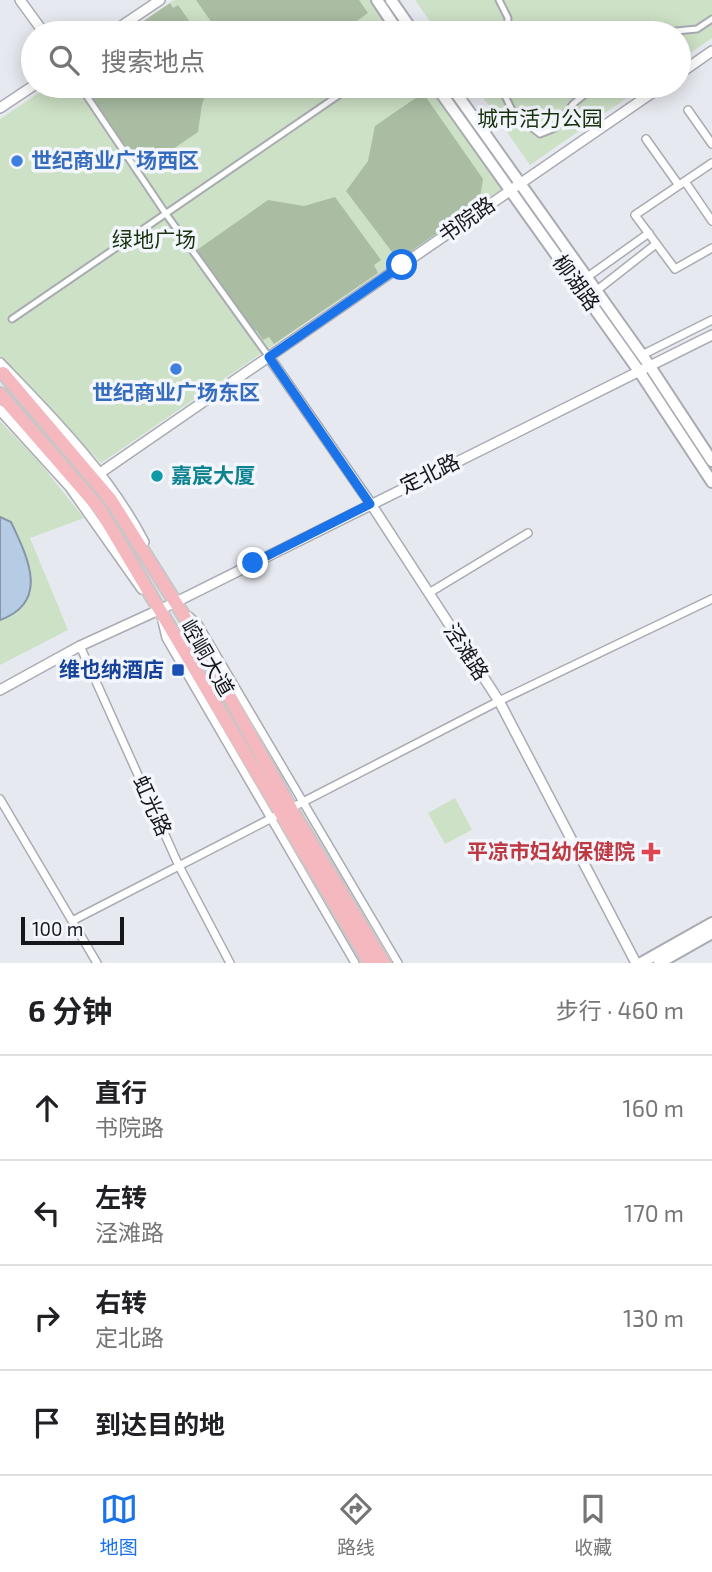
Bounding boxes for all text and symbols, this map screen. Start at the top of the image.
search box [21,21,691,98]
icon: search [45,41,83,79]
text: 搜索地点 [101,45,205,76]
park label: 城市活力公园 [477,105,603,130]
place label: 世纪商业广场西区 [31,147,199,172]
marker: 世纪商业广场西区 [9,153,25,169]
street label: 书院路 [433,190,499,247]
park label: 绿地广场 [112,226,196,251]
route start [386,249,417,280]
street label: 柳湖路 [549,249,606,315]
marker: 世纪商业广场东区 [168,361,184,377]
place label: 世纪商业广场东区 [92,379,260,404]
street label: 定北路 [396,448,463,498]
place label: 嘉宸大厦 [171,462,255,487]
marker: 嘉宸大厦 [149,468,165,484]
route end [237,547,268,578]
street label: 崆峒大道 [176,615,240,700]
street label: 泾滩路 [440,618,495,684]
place label: 维也纳酒店 [59,656,164,681]
marker: 维也纳酒店 [170,662,186,678]
street label: 虹光路 [129,772,178,839]
place label: 平凉市妇幼保健院 [467,838,635,863]
marker: 平凉市妇幼保健院 [641,842,661,862]
scale bar [21,914,124,946]
text: 100 m [32,917,83,940]
text: 6 分钟 [28,992,112,1028]
text: 步行 · 460 m [556,996,684,1024]
text: 直行 [95,1076,147,1107]
icon: ahead [28,1089,66,1127]
text: 160 m [623,1094,684,1122]
text: 书院路 [95,1113,164,1141]
text: 左转 [95,1181,147,1212]
icon: left [28,1194,66,1232]
text: 170 m [624,1199,684,1227]
text: 泾滩路 [95,1218,164,1246]
text: 右转 [95,1286,147,1317]
icon: right [28,1299,66,1337]
text: 130 m [623,1304,684,1332]
text: 定北路 [95,1323,164,1351]
icon: arrive [28,1404,66,1442]
text: 到达目的地 [95,1408,225,1439]
tab: 地图 [100,1490,138,1559]
tab: 路线 [337,1490,375,1559]
tab: 收藏 [574,1490,612,1559]

